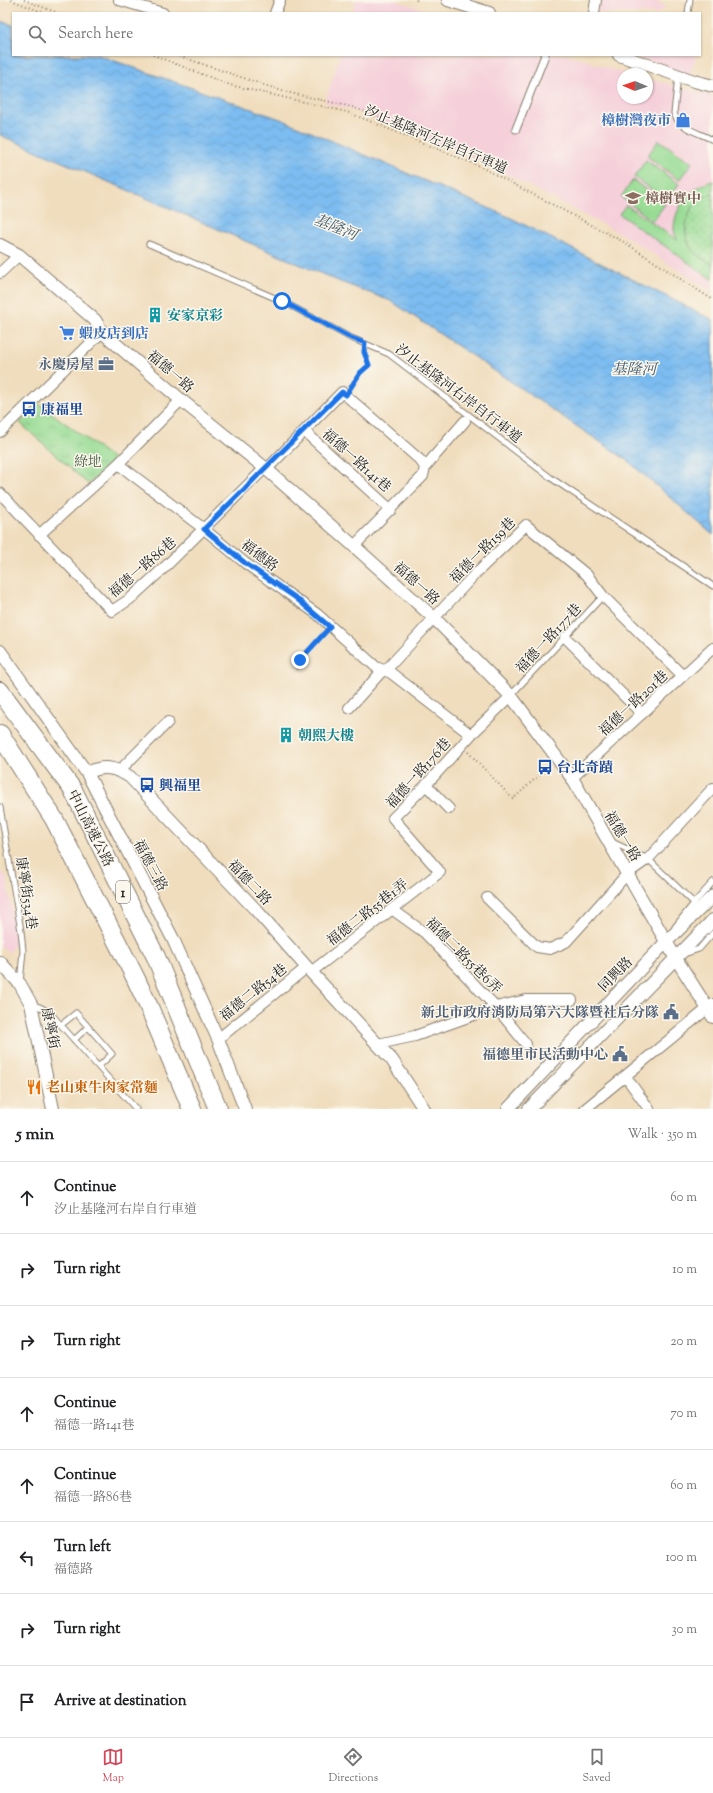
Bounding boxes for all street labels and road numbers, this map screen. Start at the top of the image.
street label: 汐止基隆河左岸自行車道 [360,102,510,180]
street label: 汐止基隆河右岸自行車道 [390,340,525,449]
street label: 福德一路 [142,347,197,398]
street label: 福德一路141巷 [317,425,395,498]
street label: 福德一路159巷 [446,514,521,589]
street label: 福德一路86巷 [105,533,182,604]
street label: 福德路 [236,536,282,577]
street label: 福德一路 [388,558,443,611]
street label: 福德一路177巷 [512,600,587,679]
street label: 福德一路201巷 [595,667,674,742]
street label: 福德一路176巷 [382,735,457,814]
street label: 中山高速公路 [61,787,117,871]
street label: 福德一路 [598,808,644,866]
street label: 福德三路 [127,837,171,895]
street label: 康寧街534巷 [9,855,41,931]
street label: 福德二路 [222,856,275,911]
street label: 福德二路55巷1弄 [323,875,413,952]
road number: 1 [116,881,130,903]
street label: 福德二路55巷6弄 [420,914,505,999]
street label: 同興路 [595,953,638,997]
street label: 福德二路54巷 [216,960,292,1027]
street label: 康寧街 [35,1006,63,1051]

